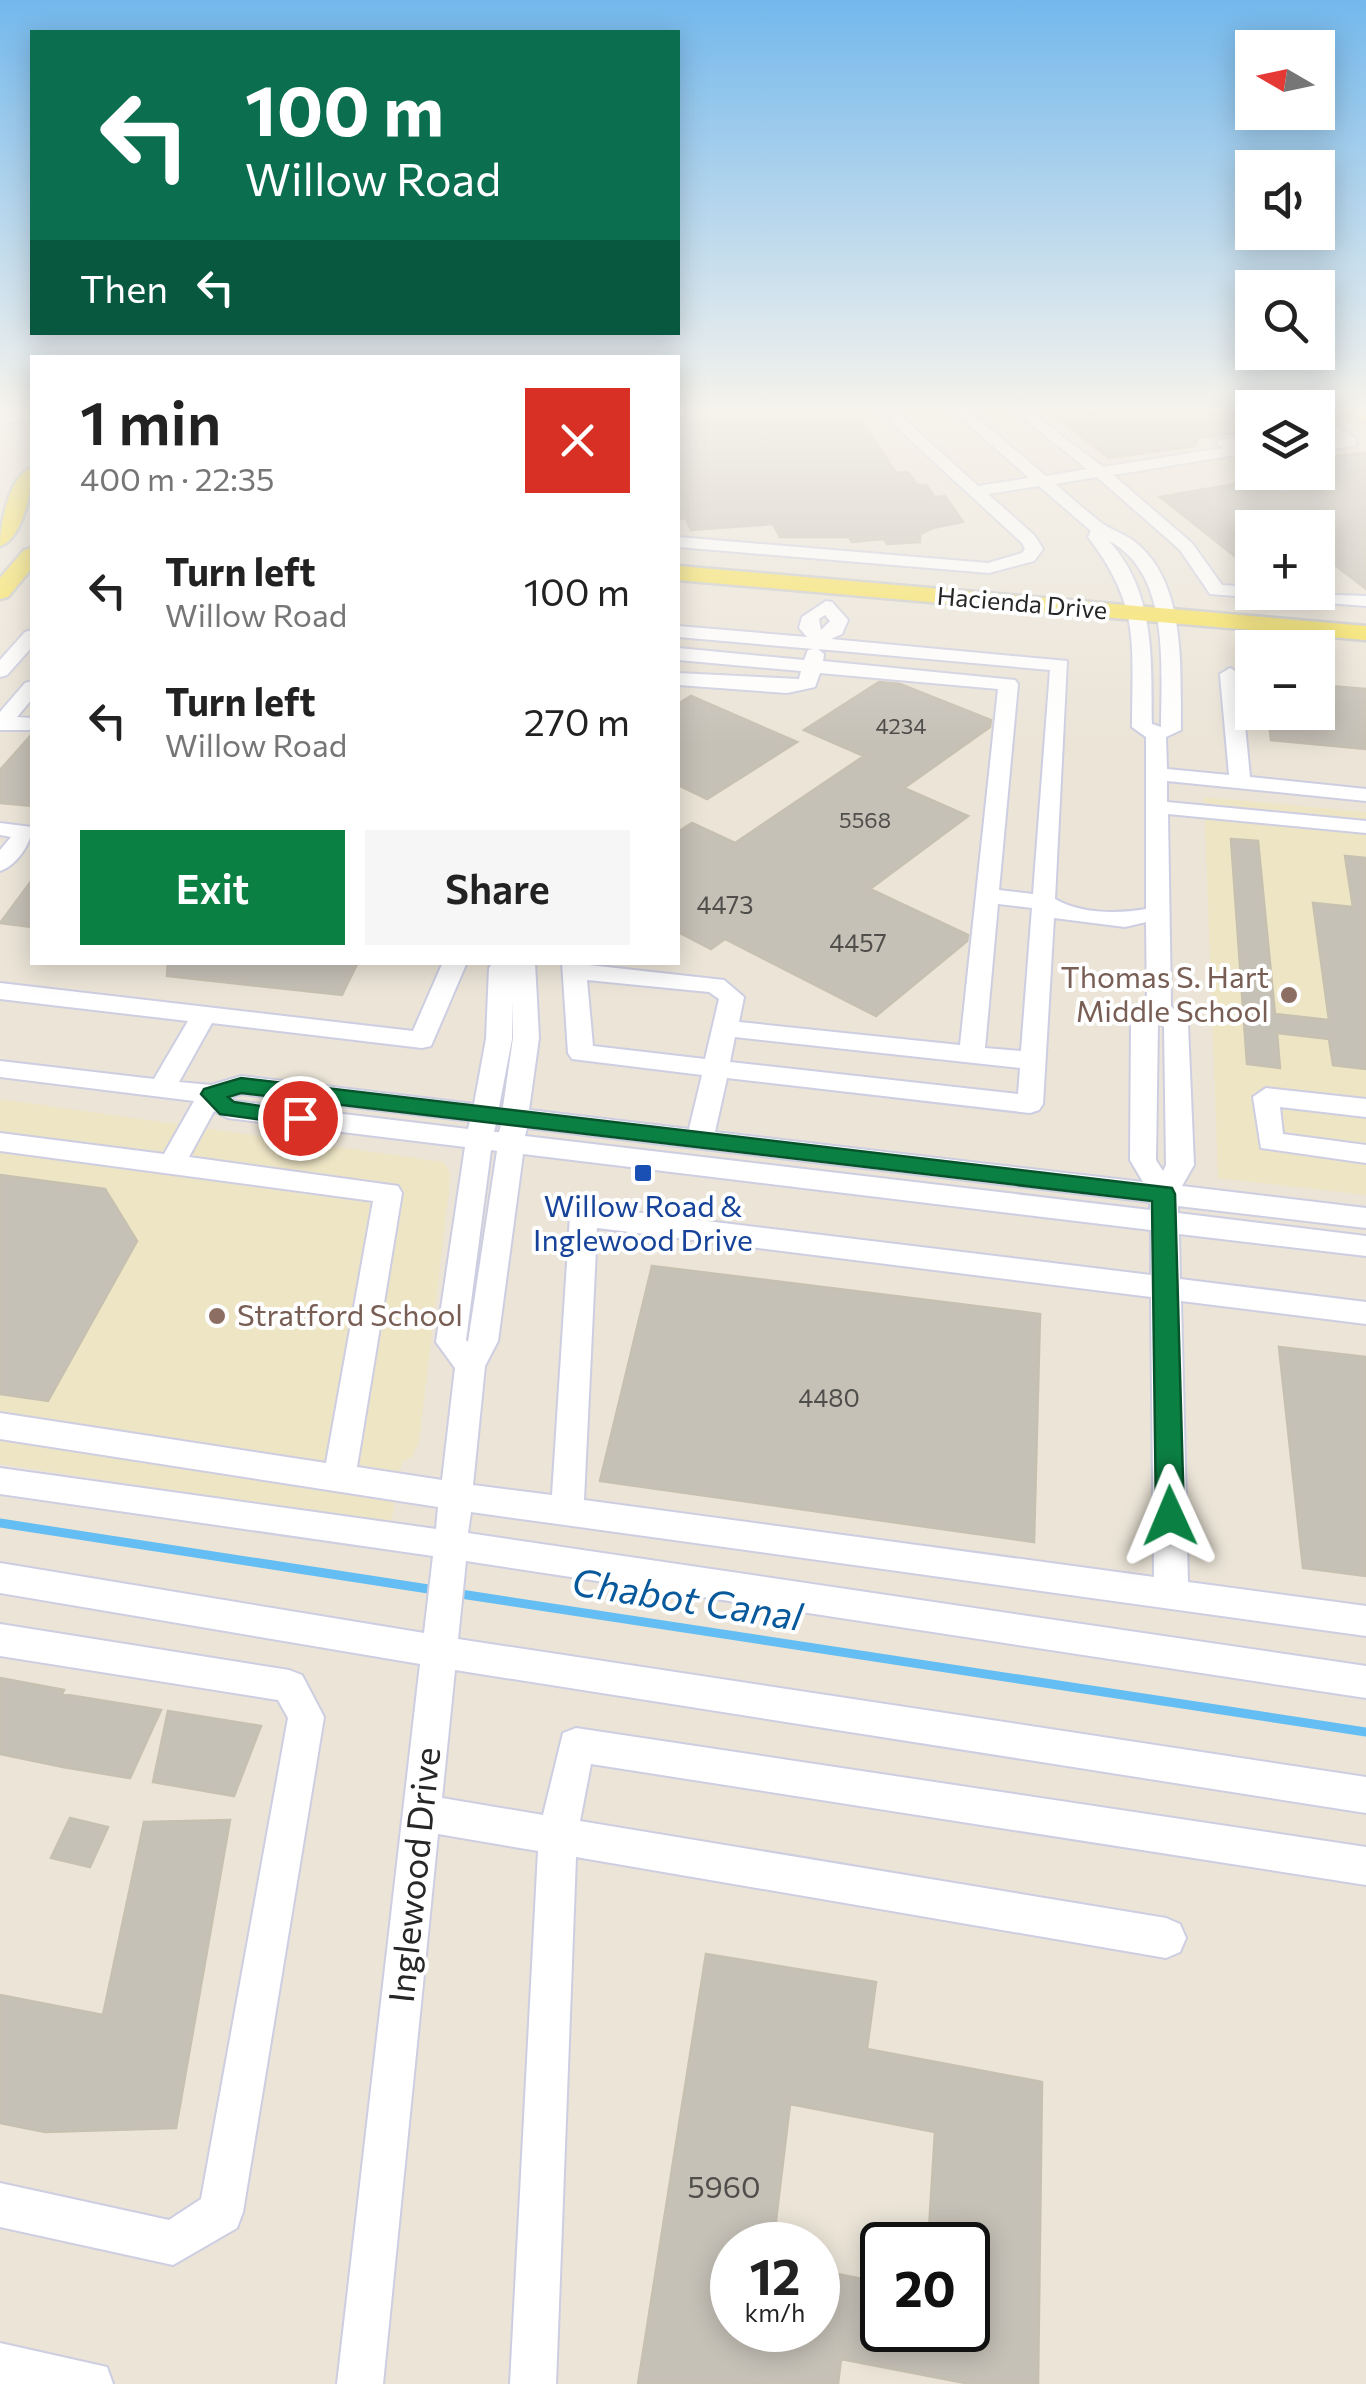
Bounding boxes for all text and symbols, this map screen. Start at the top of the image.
north arrow [1235,30,1335,130]
map controls [1235,30,1335,730]
text: 100 m [245,65,444,150]
icon: left [80,70,210,200]
text: Willow Road [245,150,501,205]
button: sound [1235,150,1335,250]
icon: left [188,260,243,315]
text: Then [80,264,168,311]
button: search [1235,270,1335,370]
text: 1 min [80,384,221,457]
button: close [525,388,630,493]
button: layers [1235,390,1335,490]
text: 400 m · 22:35 [80,458,275,498]
button: + [1235,510,1335,610]
text: Turn left [165,547,316,594]
icon: left [80,563,135,618]
text: 100 m [524,567,630,614]
street label: Hacienda Drive [936,580,1108,624]
text: Willow Road [165,594,347,634]
button: − [1235,630,1335,730]
text: Turn left [165,677,316,724]
icon: left [80,693,135,748]
text: 270 m [524,697,630,744]
house number: 4234 [876,712,926,739]
text: Willow Road [165,724,347,764]
house number: 5568 [839,806,891,833]
button: Exit [80,830,345,945]
button: Share [365,830,630,945]
house number: 4473 [697,889,753,919]
house number: 4457 [829,927,887,957]
place label: Thomas S. Hart Middle School [1061,957,1269,1028]
marker: Thomas S. Hart Middle School [1278,984,1300,1006]
pin [258,1076,343,1161]
icon: arrive [273,1091,328,1146]
marker: Willow Road & Inglewood Drive [632,1162,654,1184]
place label: Willow Road & Inglewood Drive [533,1186,753,1257]
place label: Stratford School [237,1295,463,1332]
marker: Stratford School [206,1305,228,1327]
house number: 4480 [798,1382,860,1412]
position arrow [1118,1464,1222,1568]
water label: Chabot Canal [569,1556,807,1639]
street label: Inglewood Drive [378,1745,447,2004]
house number: 5960 [687,2167,761,2204]
speed limit sign: 20 [860,2222,990,2352]
text: 12 [749,2244,801,2305]
text: km/h [745,2297,805,2327]

